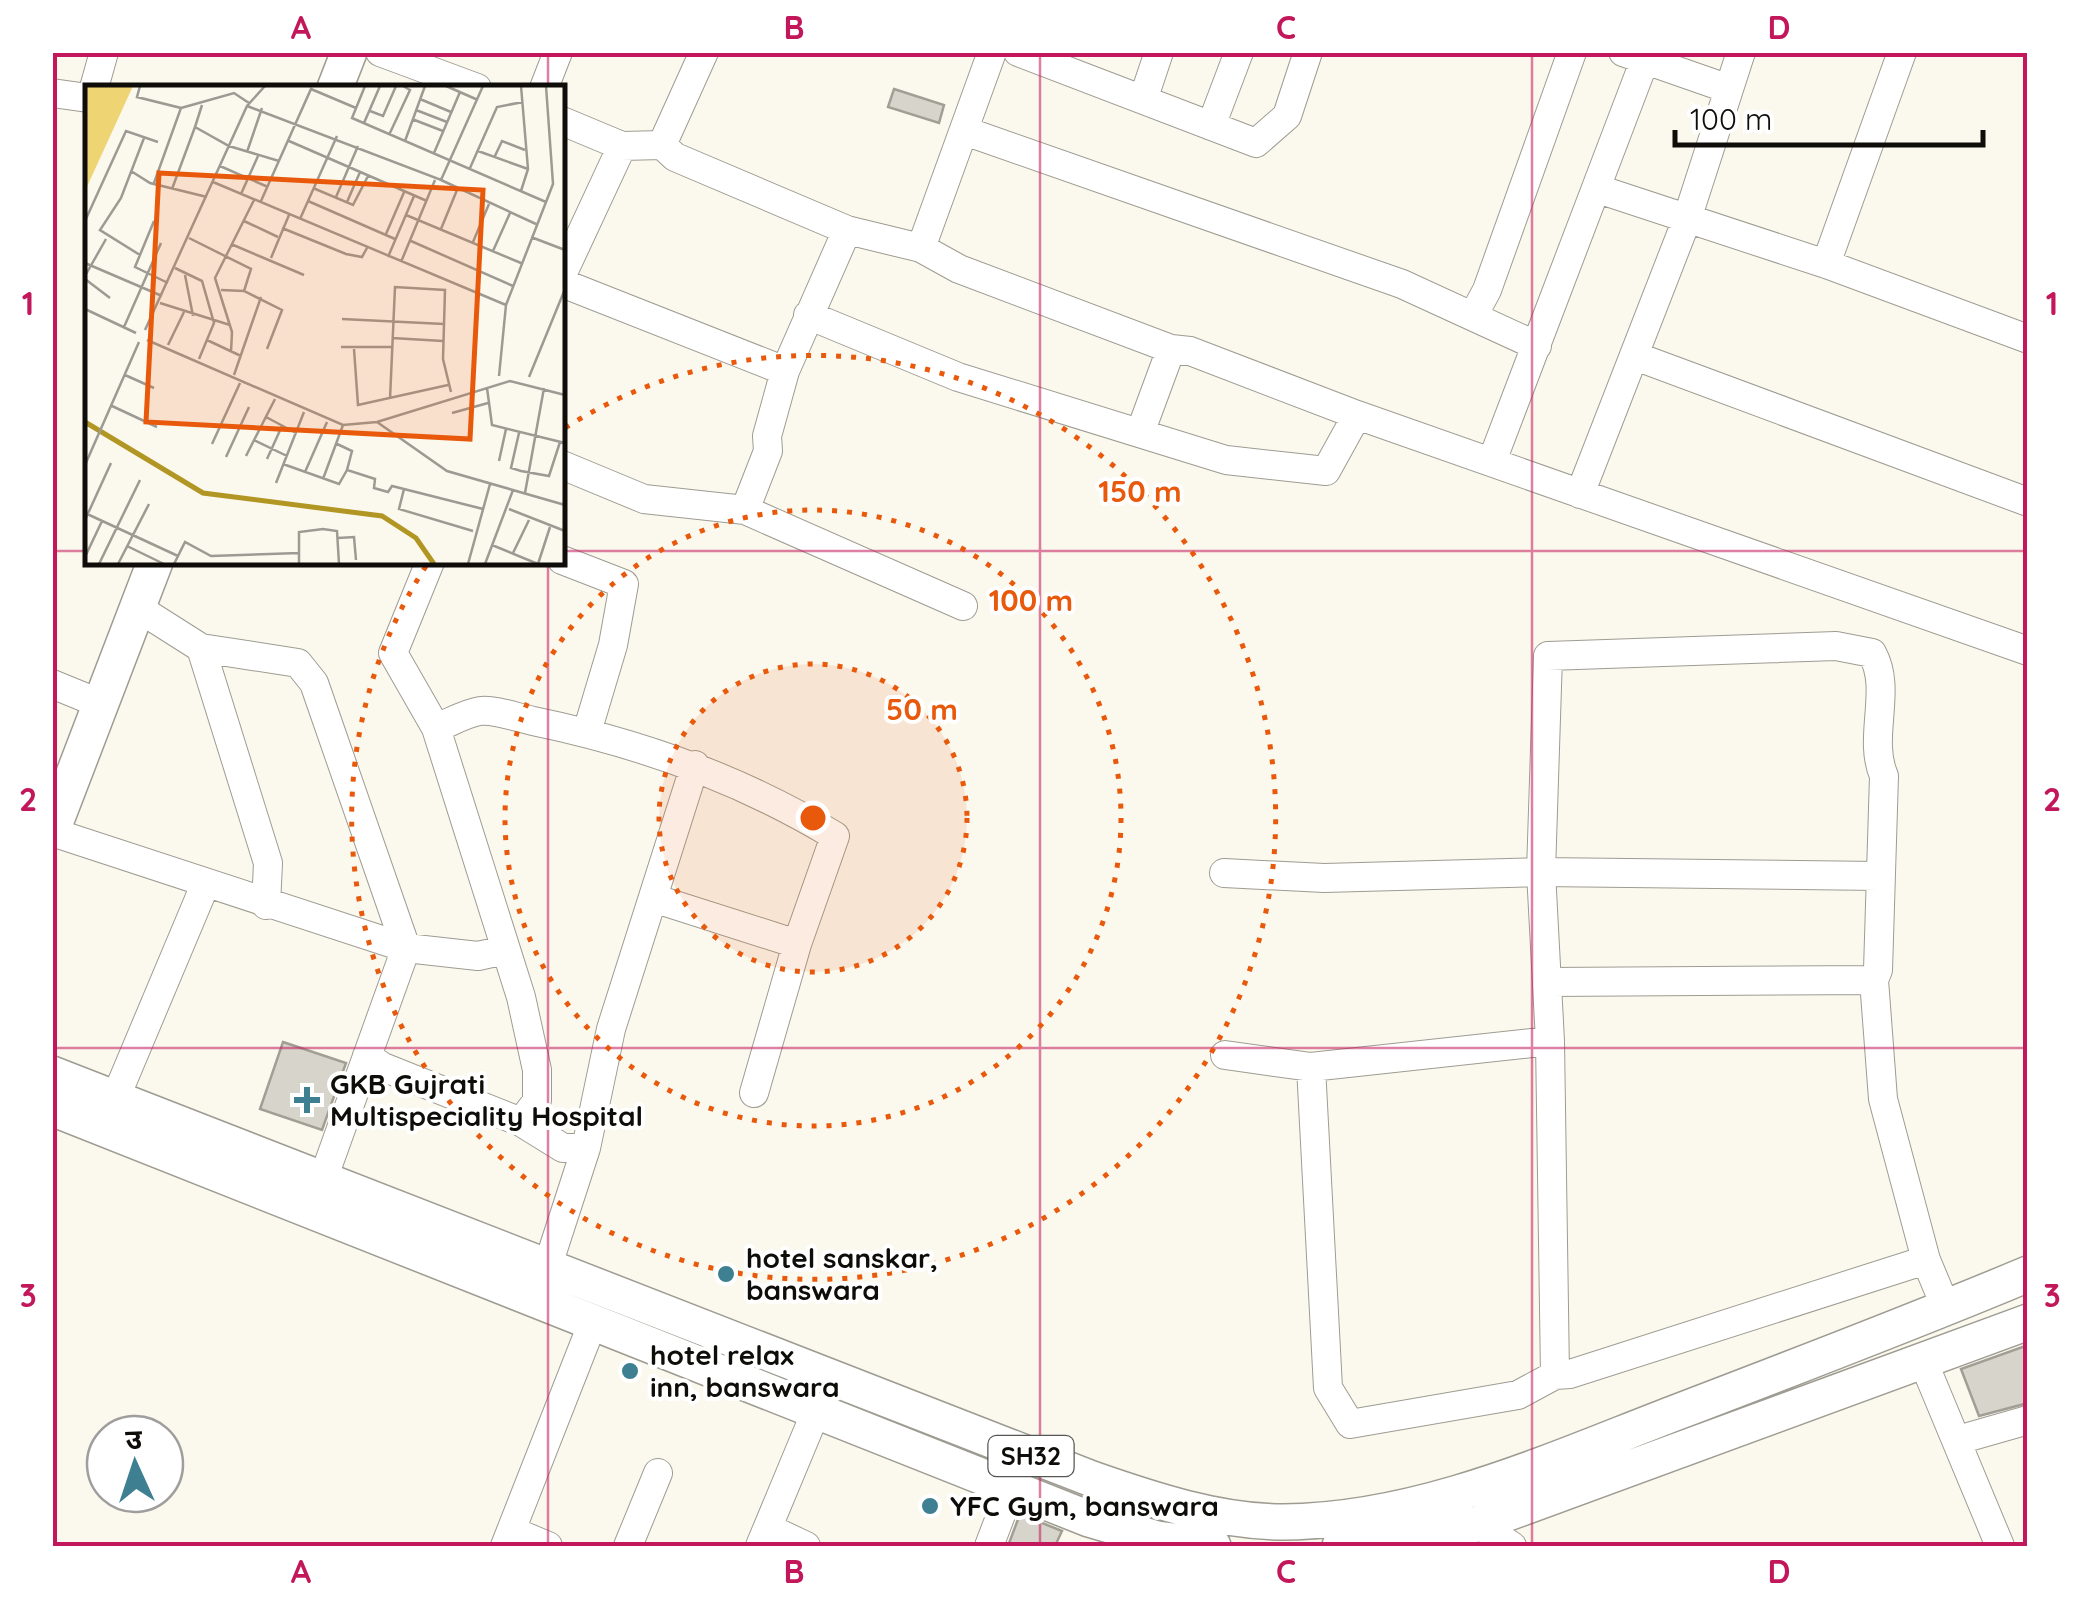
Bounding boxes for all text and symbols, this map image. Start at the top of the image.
text: A [291,7,312,47]
text: B [784,7,804,47]
text: C [1276,7,1296,47]
text: D [1768,7,1790,47]
inset map [85,85,565,565]
scale bar [1675,85,1982,147]
text: 100 m [1690,100,1772,138]
text: 1 [22,283,34,323]
text: 1 [2046,283,2058,323]
text: 150 m [1098,472,1182,510]
text: 100 m [989,581,1073,619]
text: 50 m [886,690,958,728]
text: 2 [19,779,37,819]
text: 2 [2043,779,2061,819]
centre of rings [795,800,831,836]
place label: GKB Gujrati Multispeciality Hospital [330,1066,643,1133]
marker: GKB Gujrati Multispeciality Hospital [294,1087,320,1113]
place label: hotel sanskar, banswara [746,1240,938,1307]
marker: hotel sanskar, banswara [715,1263,737,1285]
text: 3 [19,1275,37,1315]
text: 3 [2043,1275,2061,1315]
place label: hotel relax inn, banswara [650,1337,839,1404]
marker: hotel relax inn, banswara [619,1360,641,1382]
north arrow [85,1414,185,1514]
text: उ [125,1421,143,1456]
road number: SH32 [988,1436,1074,1476]
place label: YFC Gym, banswara [950,1488,1219,1523]
marker: YFC Gym, banswara [919,1495,941,1517]
text: A [291,1551,312,1591]
text: B [784,1551,804,1591]
text: C [1276,1551,1296,1591]
text: D [1768,1551,1790,1591]

